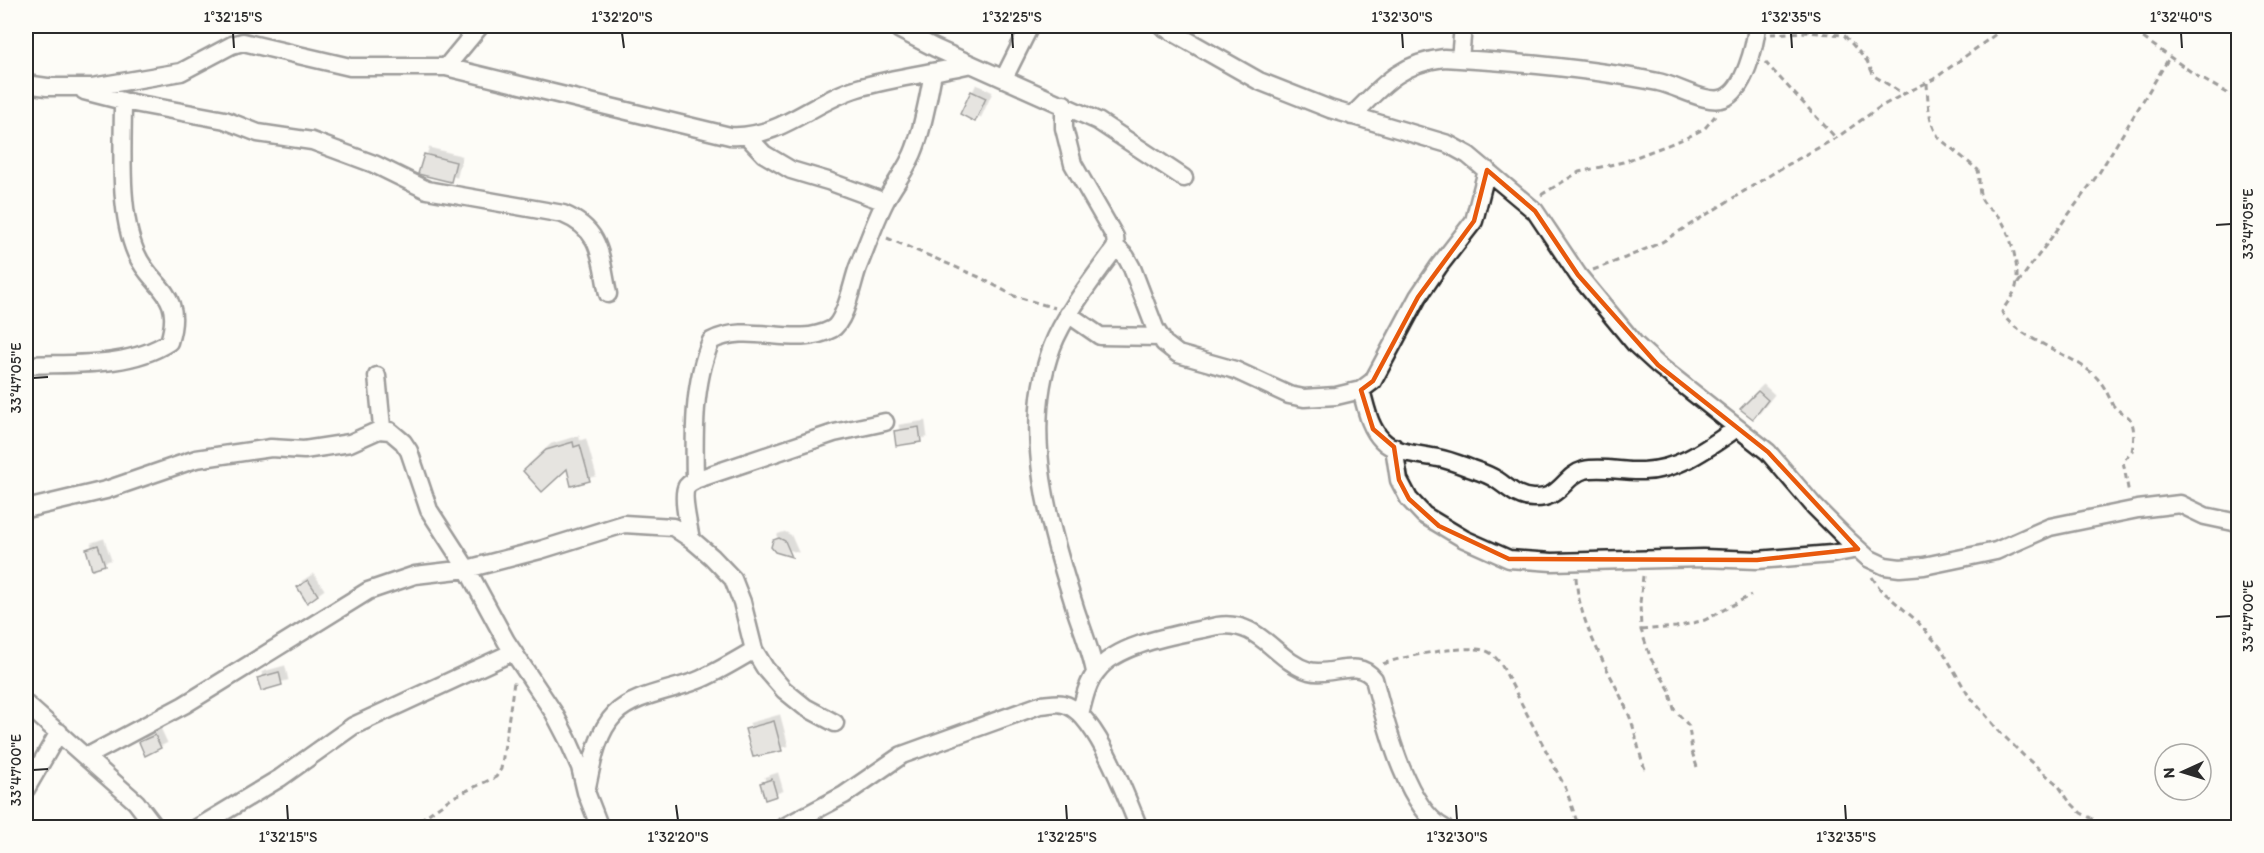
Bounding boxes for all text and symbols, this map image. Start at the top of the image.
text: 1°32'15"S [204,8,262,26]
text: 1°32'20"S [591,8,653,26]
text: 1°32'25"S [982,8,1042,26]
text: 1°32'30"S [1371,8,1433,26]
text: 1°32'35"S [1761,8,1821,26]
text: 1°32'40"S [2150,8,2212,26]
text: 33°47'05"E [2239,189,2257,259]
text: 33°47'05"E [7,343,25,413]
text: 33°47'00"E [2239,580,2257,652]
text: 33°47'00"E [7,734,25,806]
north arrow [2153,742,2213,802]
text: N [2159,767,2178,779]
text: 1°32'15"S [259,828,317,846]
text: 1°32'20"S [647,828,709,846]
text: 1°32'25"S [1037,828,1097,846]
text: 1°32'30"S [1426,828,1488,846]
text: 1°32'35"S [1816,828,1876,846]

